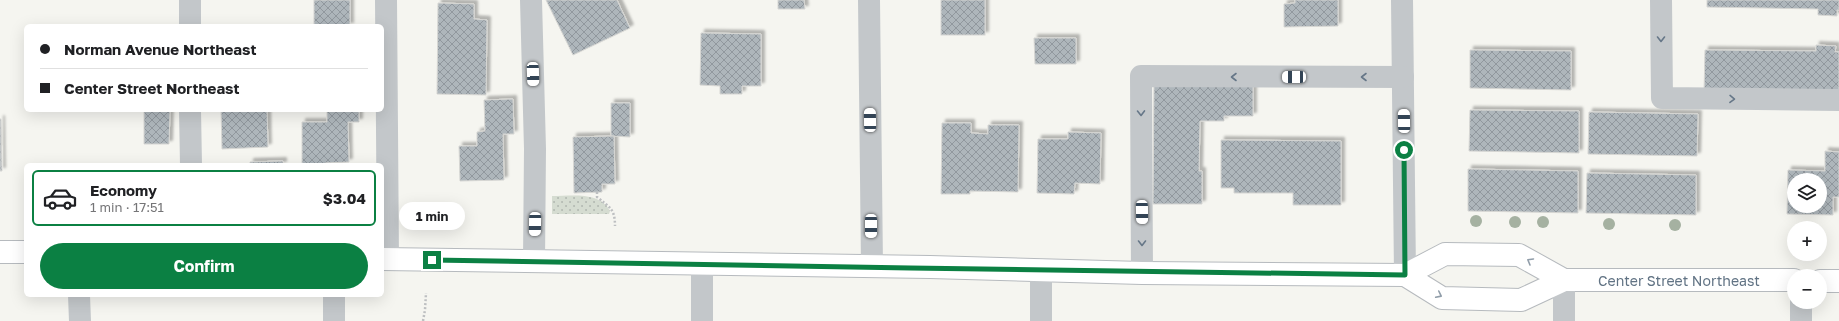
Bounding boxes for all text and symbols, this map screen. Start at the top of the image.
one-way arrow [1657,36,1666,42]
text: Norman Avenue Northeast [64,40,256,58]
car [527,62,539,86]
car [1282,71,1306,83]
one-way arrow [1231,73,1237,81]
one-way arrow [1361,73,1367,81]
text: Center Street Northeast [64,79,239,97]
one-way arrow [1729,95,1735,103]
car [864,108,876,132]
car [1398,109,1410,133]
one-way arrow [1137,110,1145,116]
route start [1395,141,1413,159]
map controls [1787,173,1827,309]
button: layers [1787,173,1827,213]
icon: car [42,180,78,216]
text: Economy [90,181,157,199]
text: $3.04 [323,189,366,207]
text: 1 min · 17:51 [90,199,164,215]
car [1136,200,1148,224]
callout: 1 min [399,202,465,230]
text: 1 min [416,208,448,224]
car [529,212,541,236]
car [865,214,877,238]
button: + [1787,221,1827,261]
one-way arrow [1138,240,1146,246]
button: Confirm [40,243,368,289]
route end [423,251,441,269]
one-way arrow [1527,258,1534,266]
button: − [1787,269,1827,309]
street label: Center Street Northeast [1598,272,1760,289]
one-way arrow [1434,290,1442,298]

